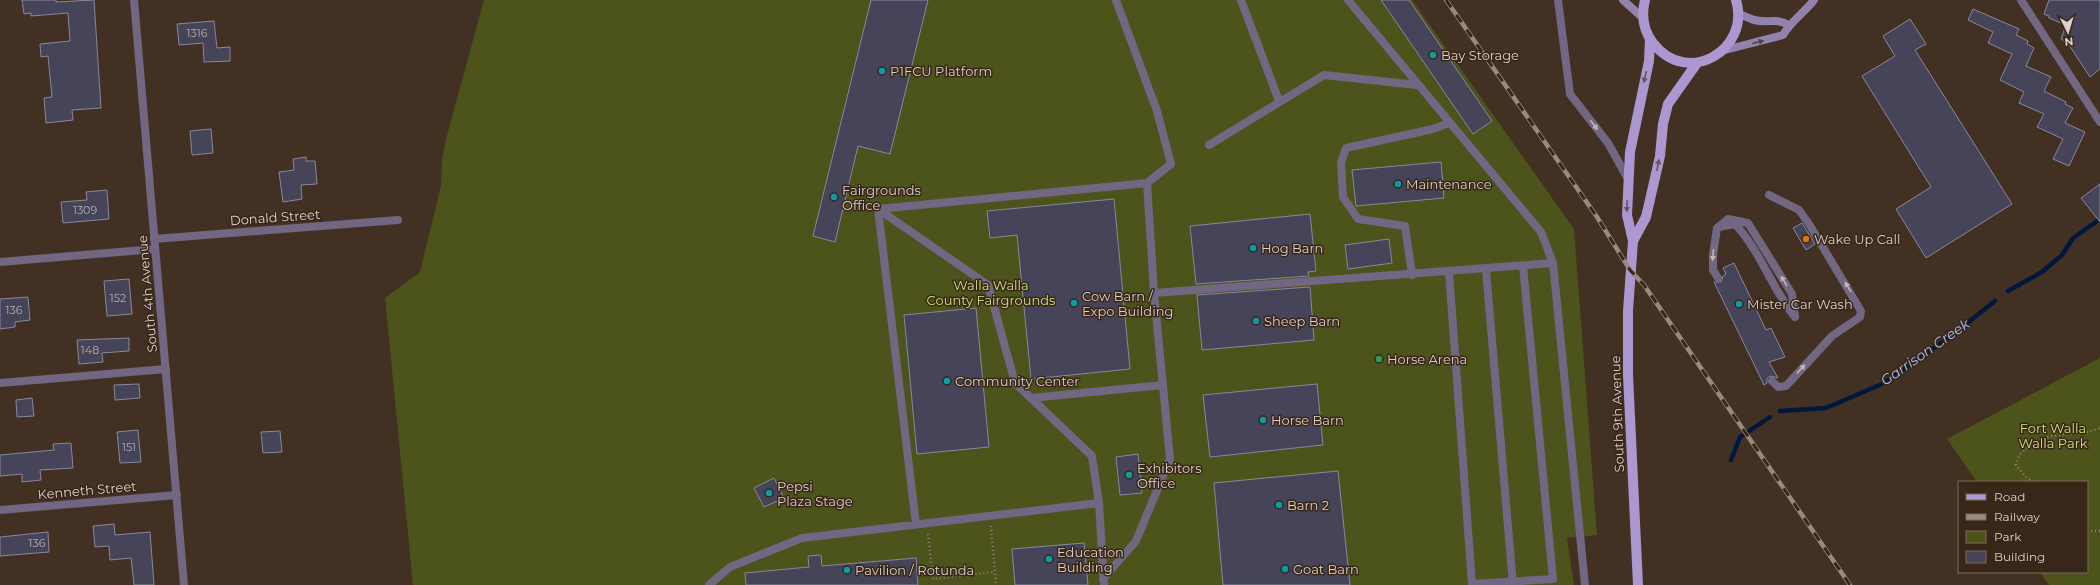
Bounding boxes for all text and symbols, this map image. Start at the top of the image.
north arrow [2048,12,2088,52]
house number: 1316 [187,26,208,40]
text: N [2064,35,2074,49]
one-way arrow [1752,38,1764,44]
place label: Bay Storage [1441,47,1519,63]
marker: Bay Storage [1428,50,1438,60]
place label: P1FCU Platform [890,63,992,79]
marker: P1FCU Platform [877,66,887,76]
one-way arrow [1642,71,1648,83]
one-way arrow [1589,120,1598,131]
one-way arrow [1655,159,1661,171]
place label: Maintenance [1406,176,1492,192]
marker: Maintenance [1393,179,1403,189]
place label: Fairgrounds Office [842,182,921,213]
marker: Fairgrounds Office [829,192,839,202]
one-way arrow [1624,200,1630,213]
house number: 1309 [73,203,97,217]
street label: Donald Street [229,206,321,228]
place label: Wake Up Call [1814,231,1900,247]
marker: Wake Up Call [1801,234,1811,244]
street label: South 4th Avenue [134,235,160,353]
place label: Hog Barn [1261,240,1323,256]
marker: Hog Barn [1248,243,1258,253]
one-way arrow [1710,249,1717,261]
one-way arrow [1780,275,1787,287]
park label: Walla Walla County Fairgrounds [927,277,1055,308]
one-way arrow [1844,281,1851,293]
place label: Cow Barn / Expo Building [1082,288,1173,319]
house number: 152 [110,291,126,305]
place label: Mister Car Wash [1747,296,1853,312]
marker: Cow Barn / Expo Building [1069,298,1079,308]
marker: Mister Car Wash [1734,299,1744,309]
house number: 136 [6,303,23,317]
place label: Sheep Barn [1264,313,1340,329]
water label: Garrison Creek [1877,314,1974,389]
marker: Sheep Barn [1251,316,1261,326]
house number: 148 [81,343,99,357]
place label: Horse Arena [1387,351,1467,367]
marker: Horse Arena [1374,354,1384,364]
street label: South 9th Avenue [1607,355,1627,473]
one-way arrow [1797,364,1806,374]
place label: Community Center [955,373,1080,389]
marker: Community Center [942,376,952,386]
place label: Horse Barn [1271,412,1344,428]
marker: Horse Barn [1258,415,1268,425]
park label: Fort Walla Walla Park [2018,420,2088,451]
house number: 151 [122,440,136,454]
place label: Exhibitors Office [1137,460,1202,491]
marker: Exhibitors Office [1124,470,1134,480]
street label: Kenneth Street [37,478,137,502]
place label: Pepsi Plaza Stage [777,478,853,509]
legend [1958,481,2088,573]
marker: Pepsi Plaza Stage [764,488,774,498]
text: Road [1994,489,2025,504]
place label: Barn 2 [1287,497,1329,513]
marker: Barn 2 [1274,500,1284,510]
text: Railway [1994,509,2040,524]
text: Park [1994,529,2022,544]
house number: 136 [29,536,46,550]
place label: Education Building [1057,544,1124,575]
text: Building [1994,549,2045,564]
marker: Education Building [1044,554,1054,564]
place label: Goat Barn [1293,561,1359,577]
place label: Pavilion / Rotunda [855,562,974,578]
marker: Goat Barn [1280,564,1290,574]
marker: Pavilion / Rotunda [842,565,852,575]

